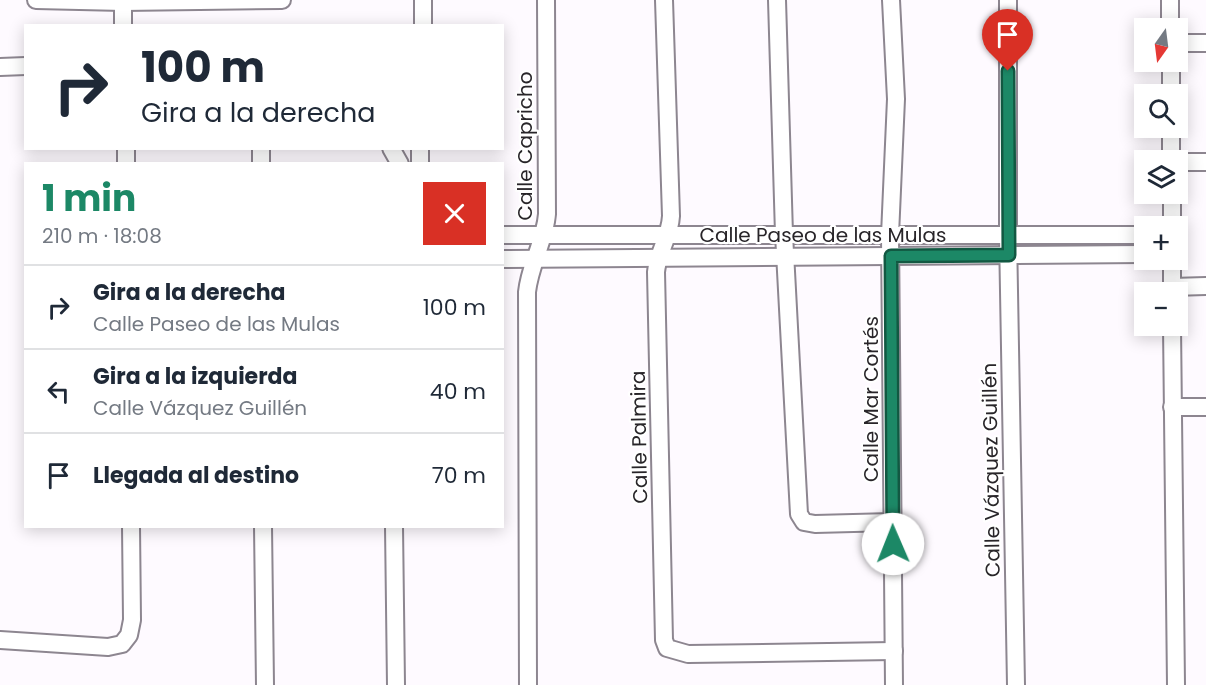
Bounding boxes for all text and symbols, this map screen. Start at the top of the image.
pin [982,9,1033,71]
icon: arrive [991,18,1024,51]
north arrow [1134,18,1188,72]
map controls [1134,18,1188,336]
text: 100 m [141,38,265,97]
icon: right [42,48,120,126]
street label: Calle Capricho [511,71,539,221]
button: search [1134,84,1188,138]
text: Gira a la derecha [141,94,375,131]
button: layers [1134,150,1188,204]
text: 1 min [42,173,136,224]
button: close [423,182,486,245]
button: + [1134,216,1188,270]
street label: Calle Paseo de las Mulas [700,221,947,249]
text: 210 m · 18:08 [42,222,162,250]
text: Gira a la derecha [93,277,286,308]
button: − [1134,282,1188,336]
icon: right [42,291,75,324]
text: 100 m [423,292,486,323]
text: Calle Paseo de las Mulas [93,310,340,338]
street label: Calle Mar Cortés [857,316,885,482]
text: Gira a la izquierda [93,361,297,392]
street label: Calle Vázquez Guillén [975,363,1007,577]
street label: Calle Palmira [624,370,654,504]
icon: left [42,375,75,408]
text: 40 m [430,376,486,407]
text: Calle Vázquez Guillén [93,394,307,422]
icon: arrive [42,459,75,492]
text: Llegada al destino [93,460,299,491]
text: 70 m [432,460,486,491]
position arrow [861,512,925,576]

